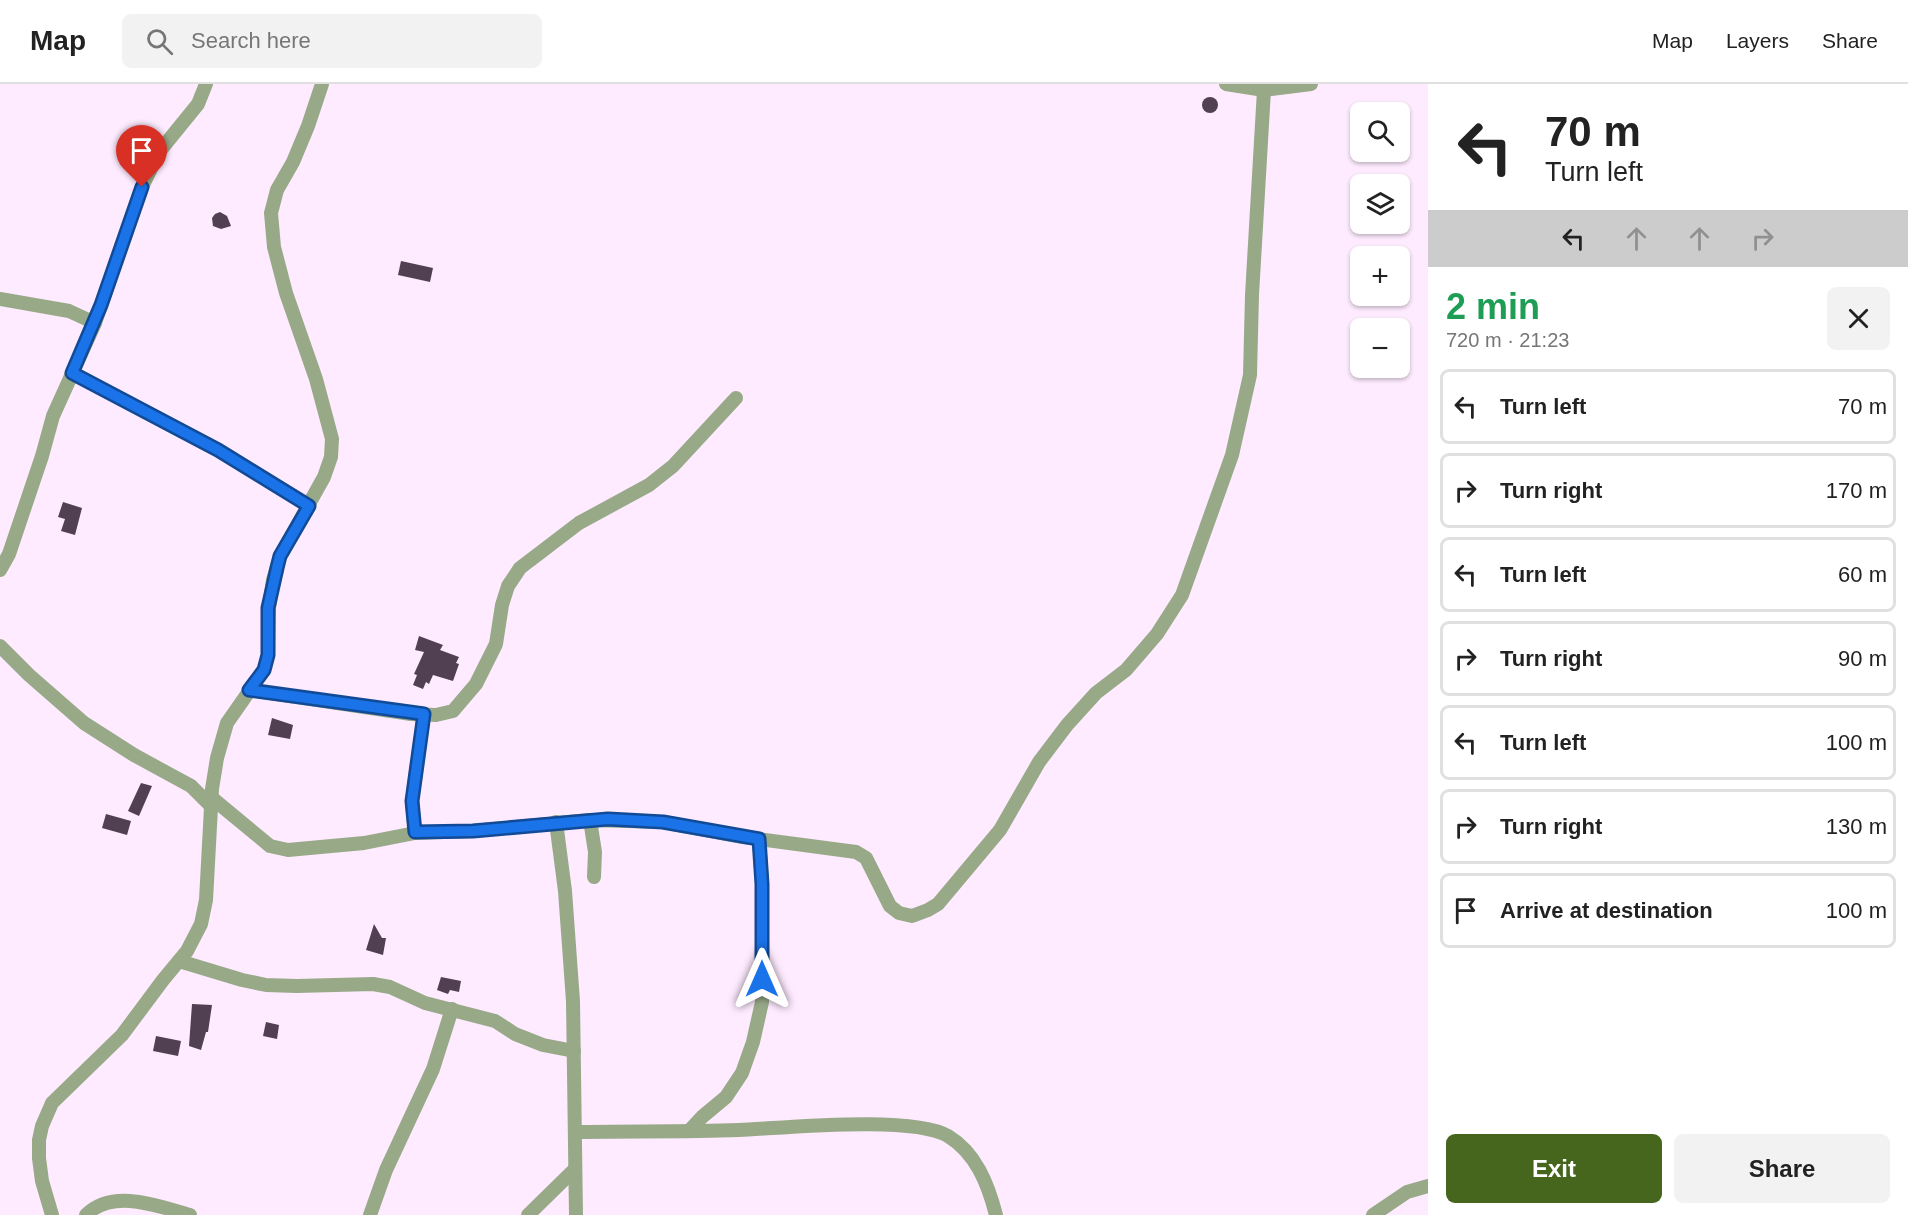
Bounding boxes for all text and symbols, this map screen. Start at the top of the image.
search box [122,14,542,68]
text: Map [30,25,86,56]
icon: search [143,25,176,58]
text: Search here [191,28,311,53]
text: Map [1652,29,1693,52]
text: Layers [1726,29,1789,52]
text: Share [1822,29,1878,52]
map controls [1350,102,1410,378]
button: search [1350,102,1410,162]
icon: left [1446,108,1524,186]
text: 70 m [1545,108,1641,155]
pin [116,125,167,187]
icon: arrive [125,134,158,167]
text: Turn left [1545,157,1643,187]
button: layers [1350,174,1410,234]
icon: left [1557,222,1590,255]
icon: ahead [1620,222,1653,255]
icon: ahead [1683,222,1716,255]
icon: right [1746,222,1779,255]
button: + [1350,246,1410,306]
text: 2 min [1446,286,1540,327]
button: close [1827,287,1890,350]
button: − [1350,318,1410,378]
text: 720 m · 21:23 [1446,329,1569,351]
icon: left [1449,390,1482,423]
text: Turn left [1500,394,1586,419]
text: 70 m [1838,394,1887,419]
icon: right [1449,474,1482,507]
text: Turn right [1500,478,1602,503]
text: 170 m [1826,478,1887,503]
icon: left [1449,558,1482,591]
text: Turn left [1500,562,1586,587]
text: 60 m [1838,562,1887,587]
icon: right [1449,642,1482,675]
text: Turn right [1500,646,1602,671]
text: 90 m [1838,646,1887,671]
icon: left [1449,726,1482,759]
text: Turn left [1500,730,1586,755]
text: 100 m [1826,730,1887,755]
icon: right [1449,810,1482,843]
text: Turn right [1500,814,1602,839]
text: 130 m [1826,814,1887,839]
icon: arrive [1449,894,1482,927]
text: Arrive at destination [1500,898,1713,923]
text: 100 m [1826,898,1887,923]
position arrow [730,947,794,1011]
button: Exit [1446,1134,1662,1203]
button: Share [1674,1134,1890,1203]

